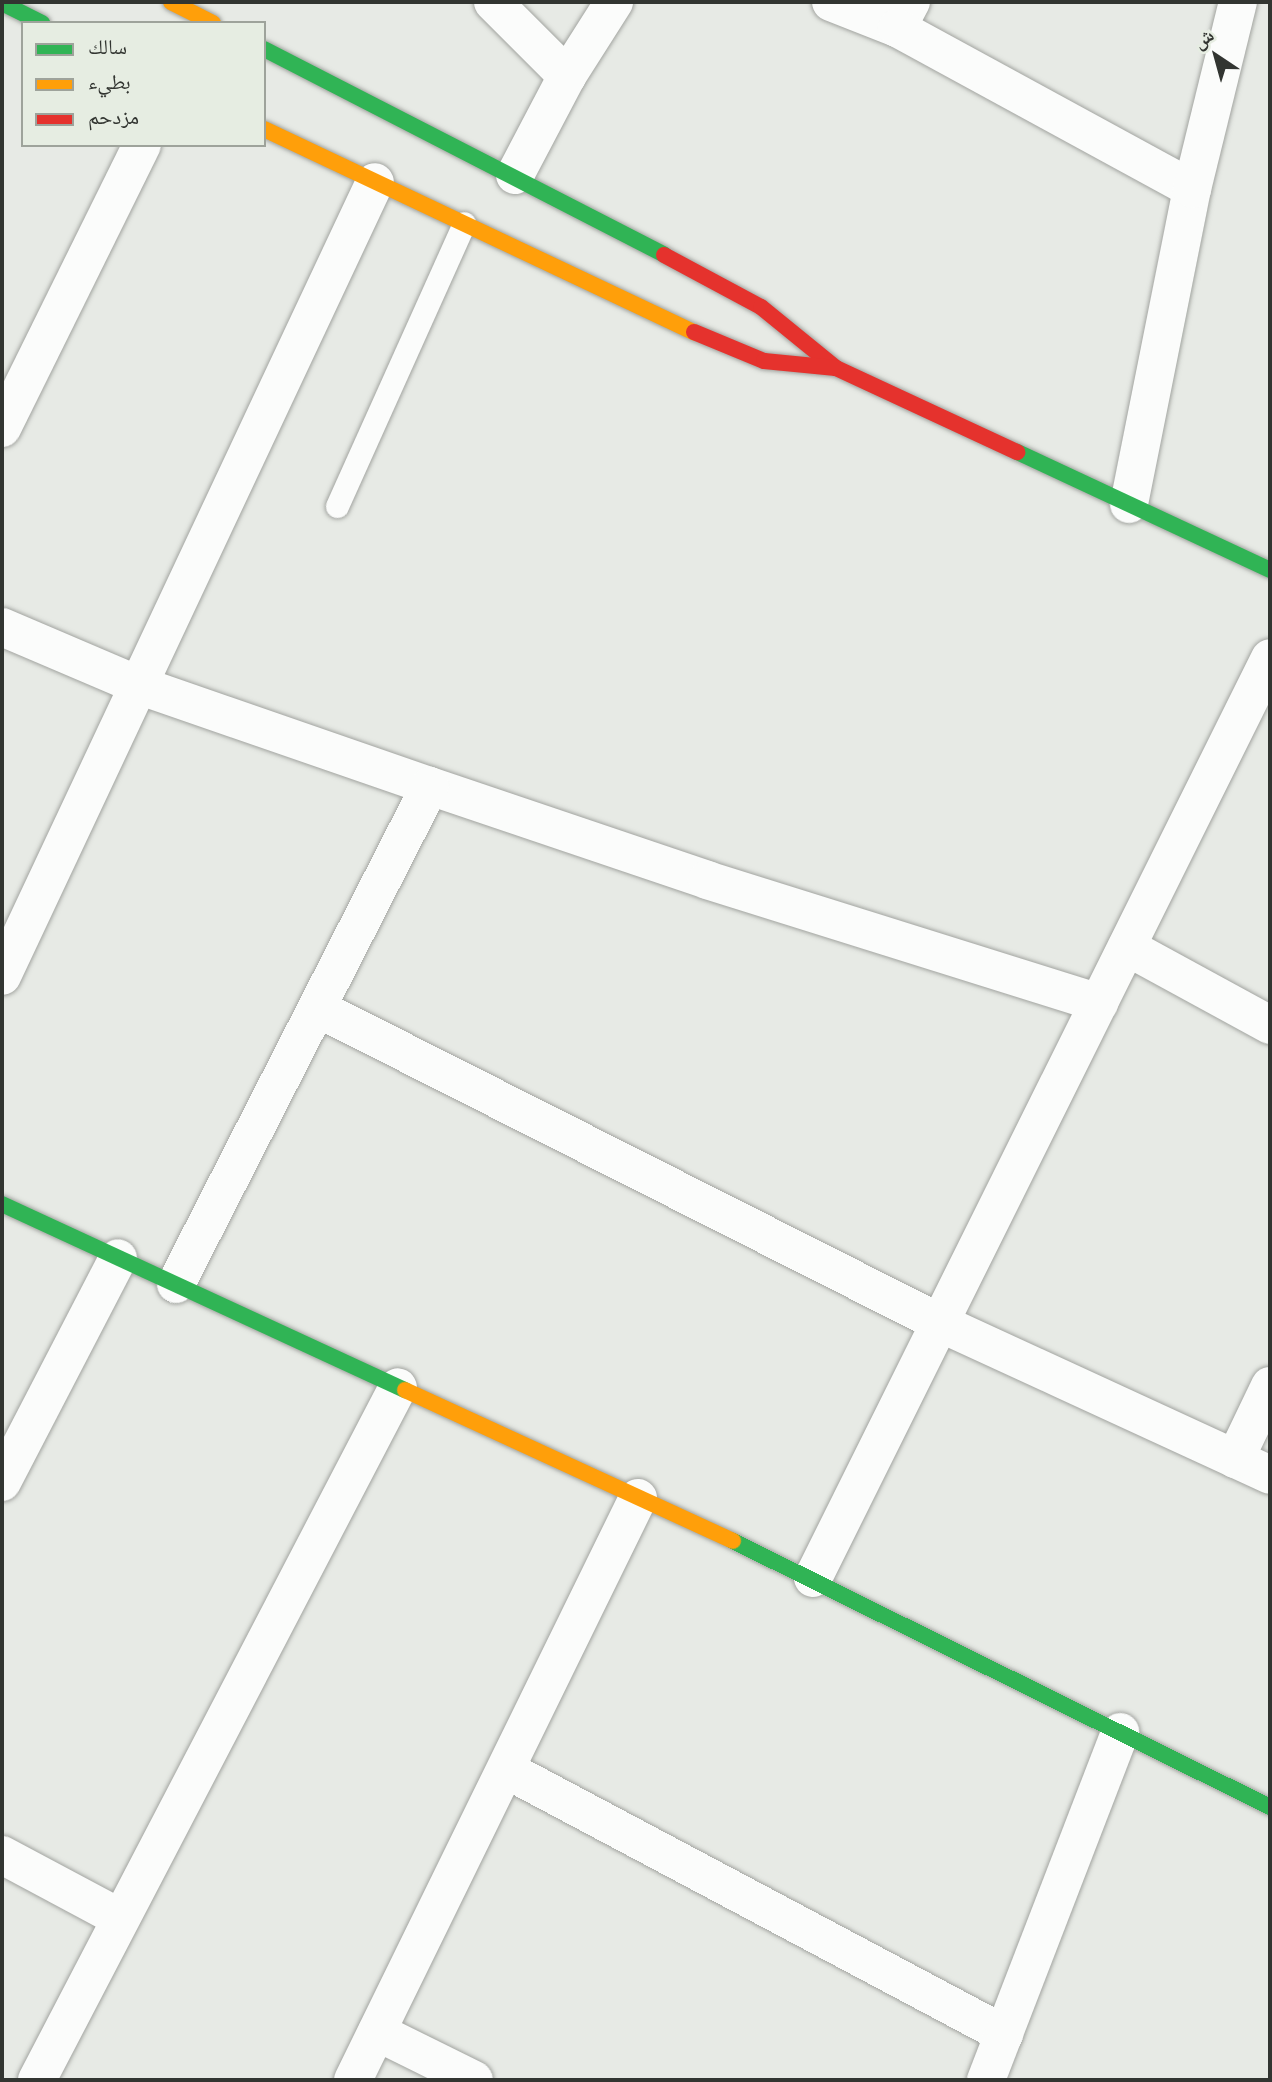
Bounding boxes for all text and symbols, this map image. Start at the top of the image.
legend [21,21,266,147]
north arrow [1181,21,1251,91]
text: ش [1188,23,1218,54]
text: سالك [88,35,127,59]
text: بطيء [88,70,131,94]
text: مزدحم [88,105,139,129]

